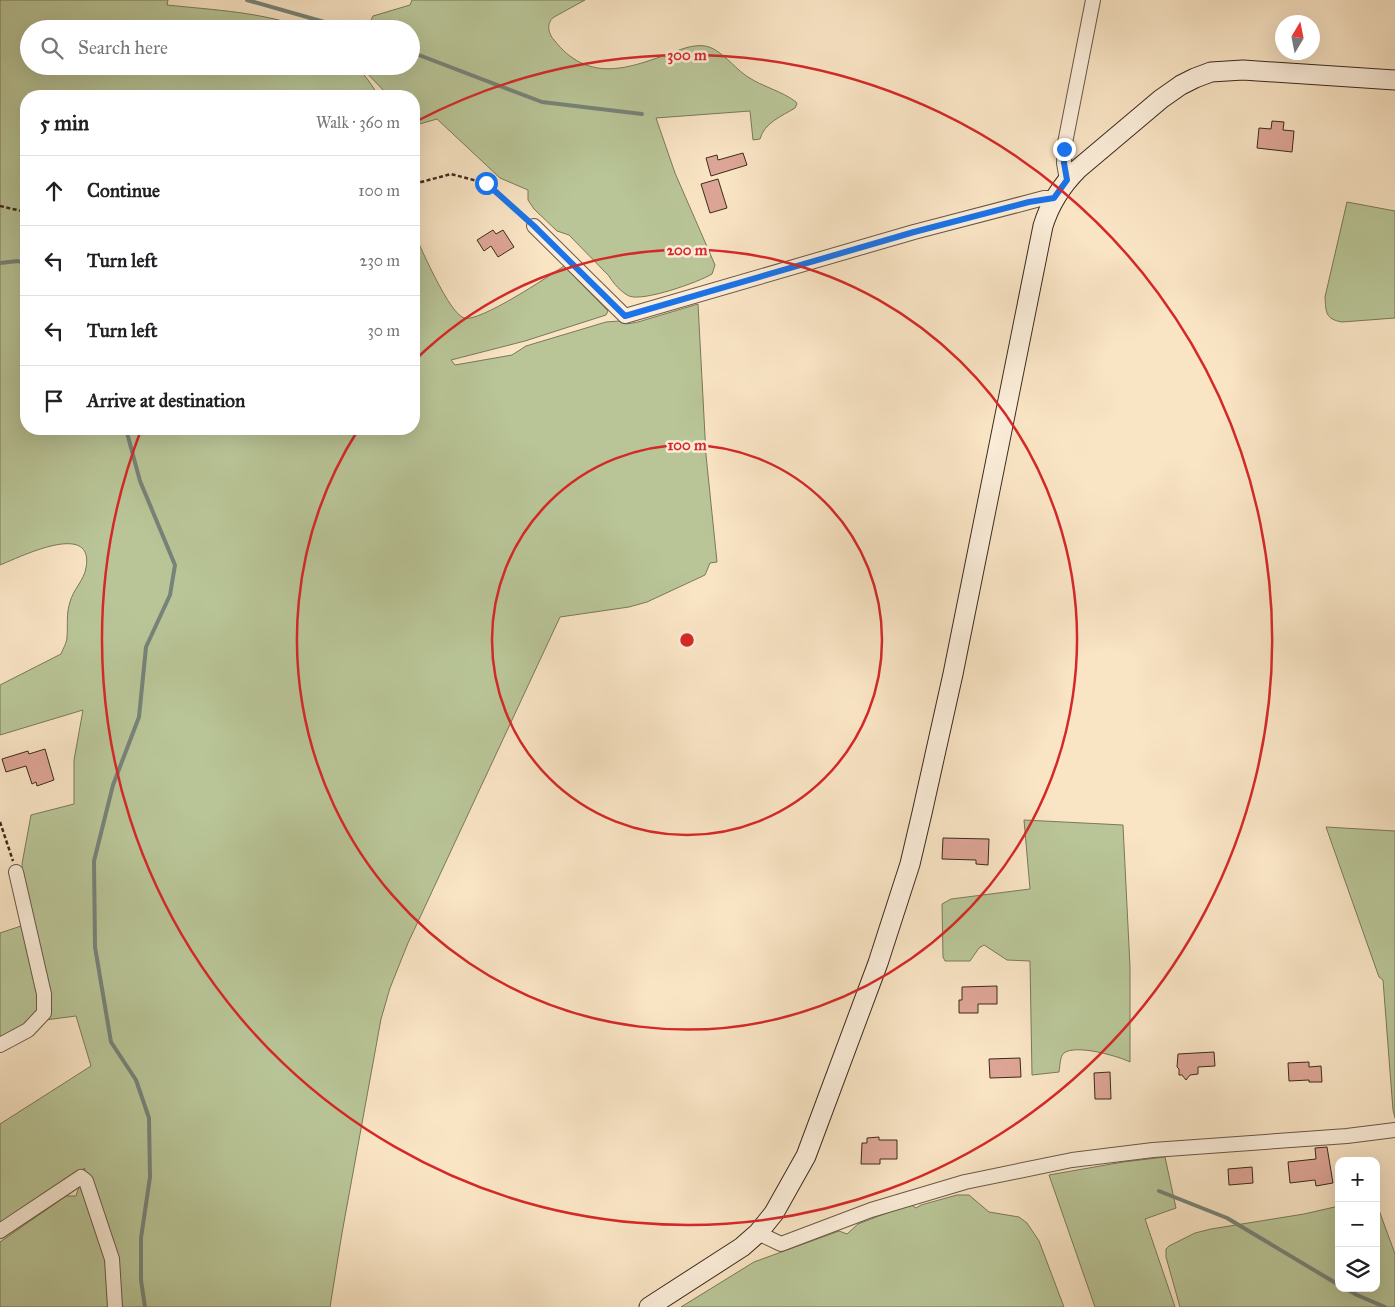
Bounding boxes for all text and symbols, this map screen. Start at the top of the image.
north arrow [1275,15,1320,60]
search box [20,20,420,75]
icon: search [38,34,66,62]
text: Search here [78,36,168,59]
text: 300 m [667,46,707,65]
text: 5 min [40,110,89,136]
text: Walk · 360 m [316,113,400,132]
route end [1053,138,1076,161]
route start [475,172,498,195]
icon: ahead [40,177,68,205]
text: Continue [87,179,160,202]
text: 100 m [358,181,400,200]
text: 200 m [667,241,708,259]
icon: left [40,247,68,275]
text: Turn left [87,249,157,272]
text: 230 m [360,251,400,270]
icon: left [40,317,68,345]
text: Turn left [87,319,157,342]
text: 30 m [367,321,400,340]
icon: arrive [40,387,68,415]
text: Arrive at destination [87,389,245,412]
text: 100 m [667,436,707,454]
centre of rings [678,631,696,649]
map controls [1335,1157,1380,1292]
button: + [1335,1157,1380,1202]
button: − [1335,1202,1380,1247]
button: layers [1335,1247,1380,1292]

